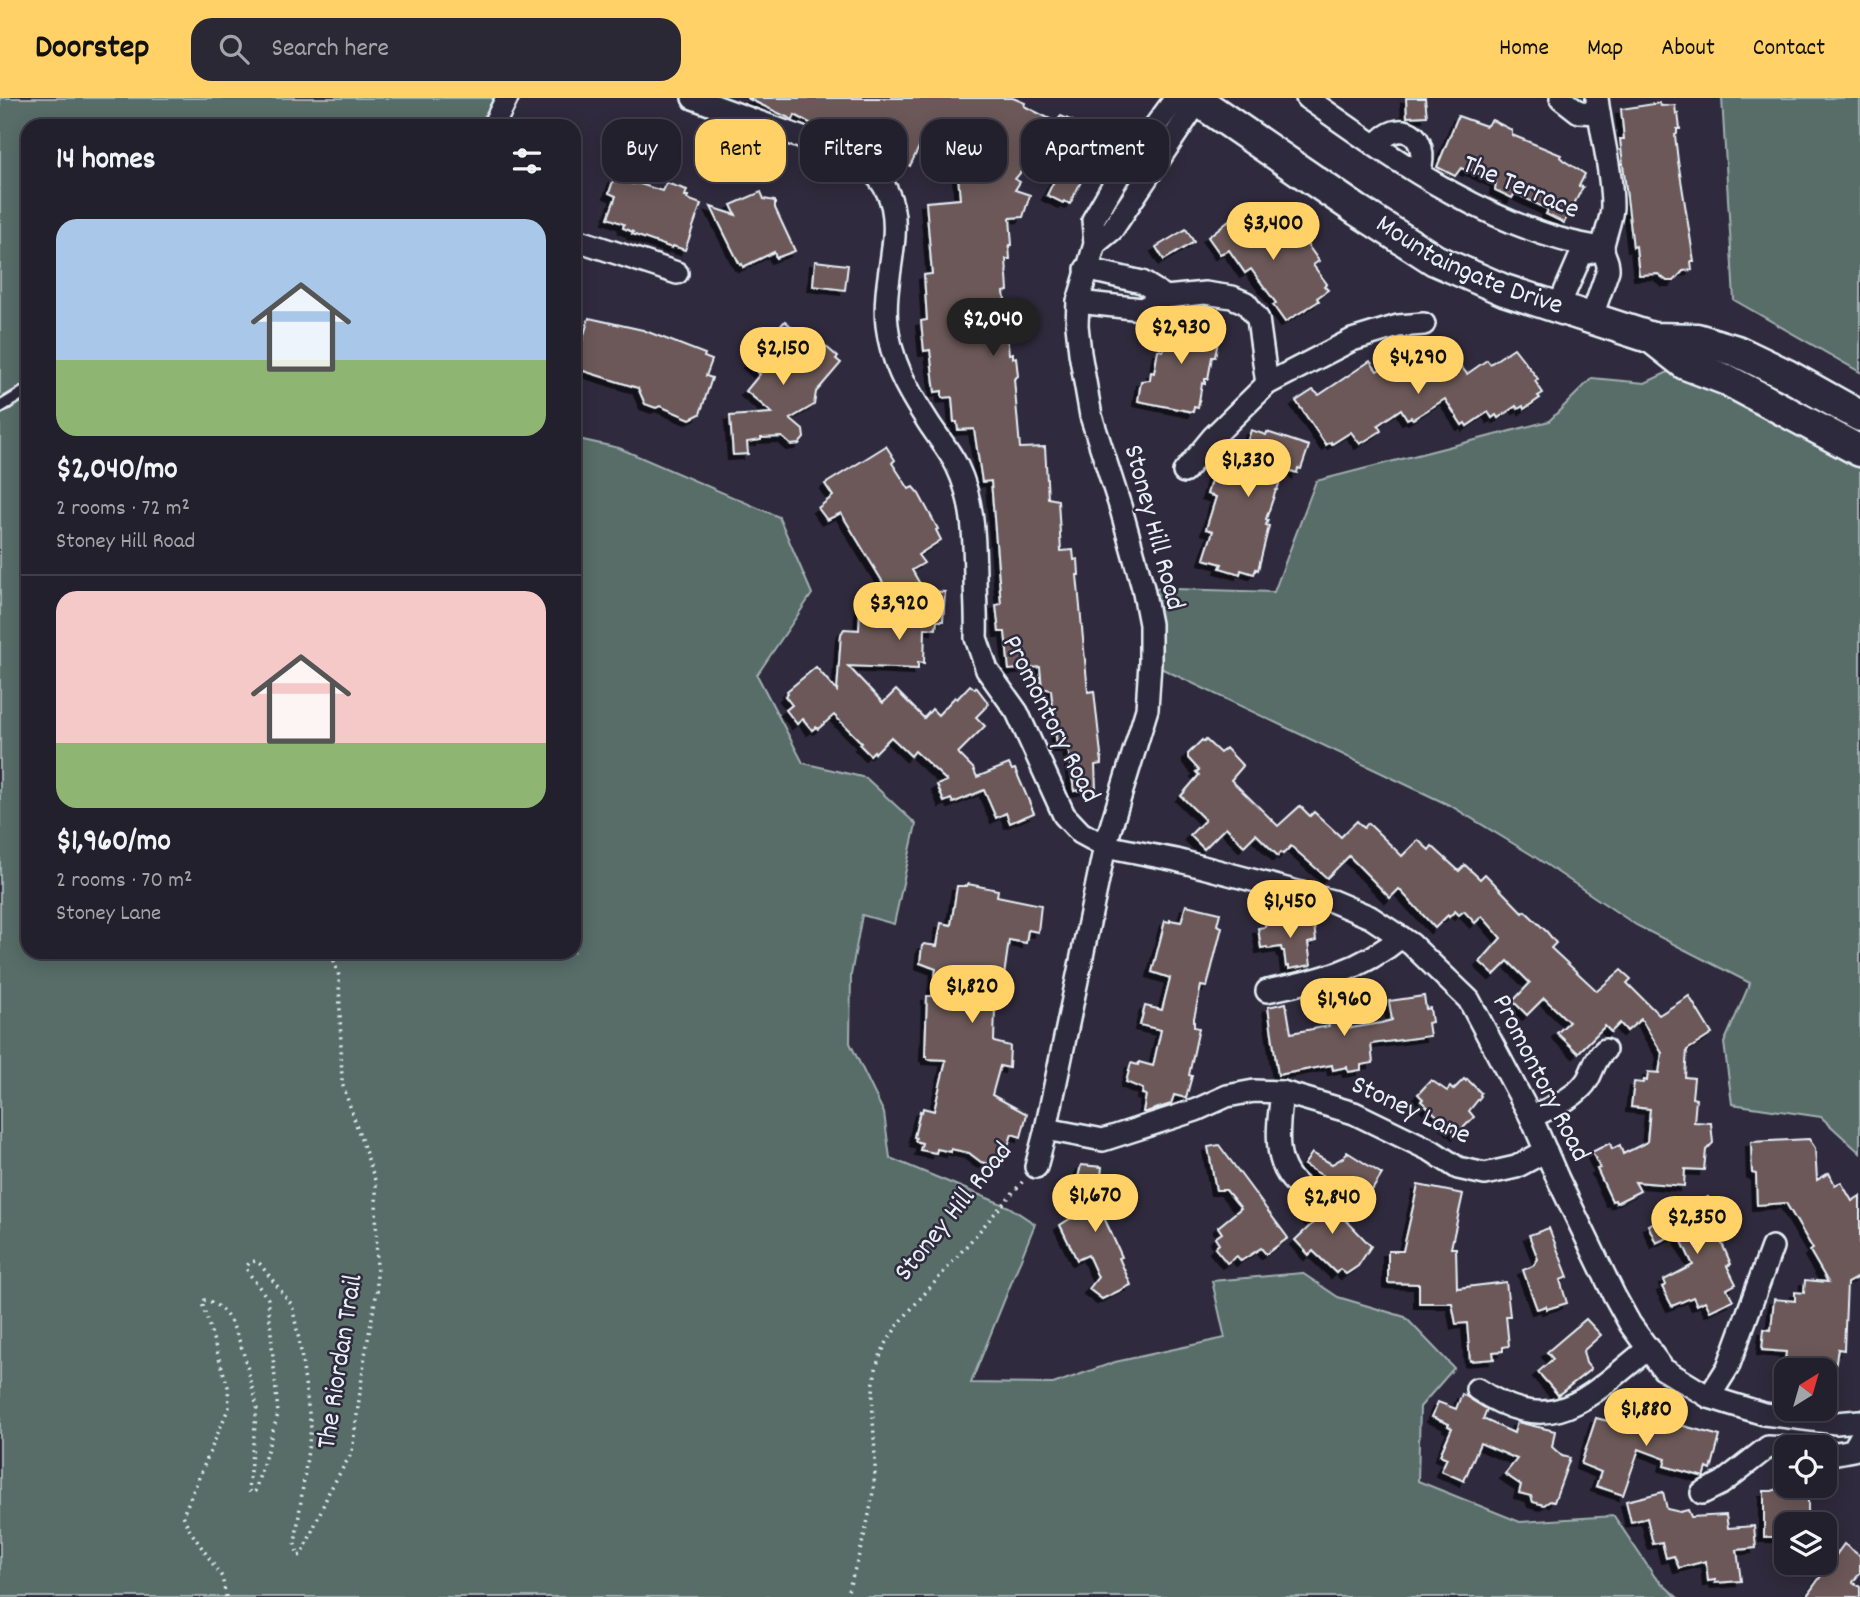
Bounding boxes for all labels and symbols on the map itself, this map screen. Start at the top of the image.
street label: The Terrace [1455,146,1585,232]
pin: $3,400 [1216,202,1330,262]
street label: Mountaingate Drive [1367,206,1568,328]
pin: $2,040 [936,299,1050,358]
pin: $2,930 [1124,306,1238,366]
pin: $2,150 [726,328,840,387]
pin: $4,290 [1361,336,1475,396]
pin: $1,330 [1191,440,1305,499]
street label: Stoney Hill Road [1111,441,1193,615]
pin: $3,920 [842,582,956,642]
street label: Promontory Road [990,629,1108,811]
pin: $1,450 [1233,880,1347,940]
pin: $1,820 [915,965,1029,1025]
pin: $1,960 [1287,978,1401,1038]
street label: Promontory Road [1480,988,1598,1170]
street label: Stoney Lane [1344,1067,1476,1157]
street label: Stoney Hill Road [886,1134,1024,1292]
pin: $1,670 [1038,1174,1152,1234]
pin: $2,840 [1275,1176,1389,1236]
pin: $2,350 [1640,1196,1754,1256]
street label: The Riordan Trail [308,1271,376,1452]
north arrow [1774,1358,1838,1421]
pin: $1,880 [1589,1388,1703,1448]

